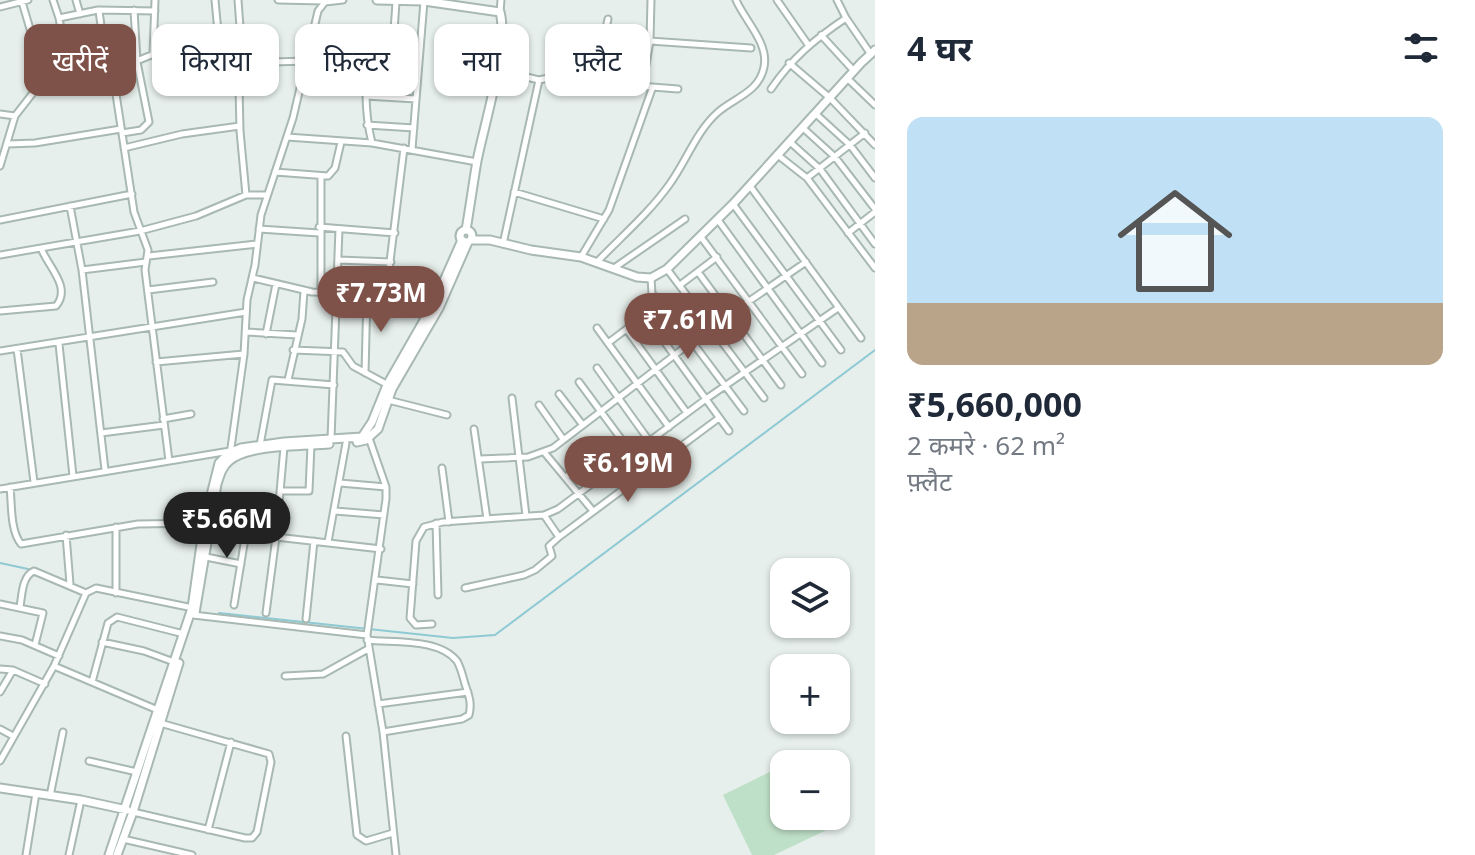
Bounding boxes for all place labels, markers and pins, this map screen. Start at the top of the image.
pin: ₹7.73M [316,266,446,334]
pin: ₹7.61M [623,293,753,361]
pin: ₹6.19M [563,436,693,504]
pin: ₹5.66M [162,492,292,560]

